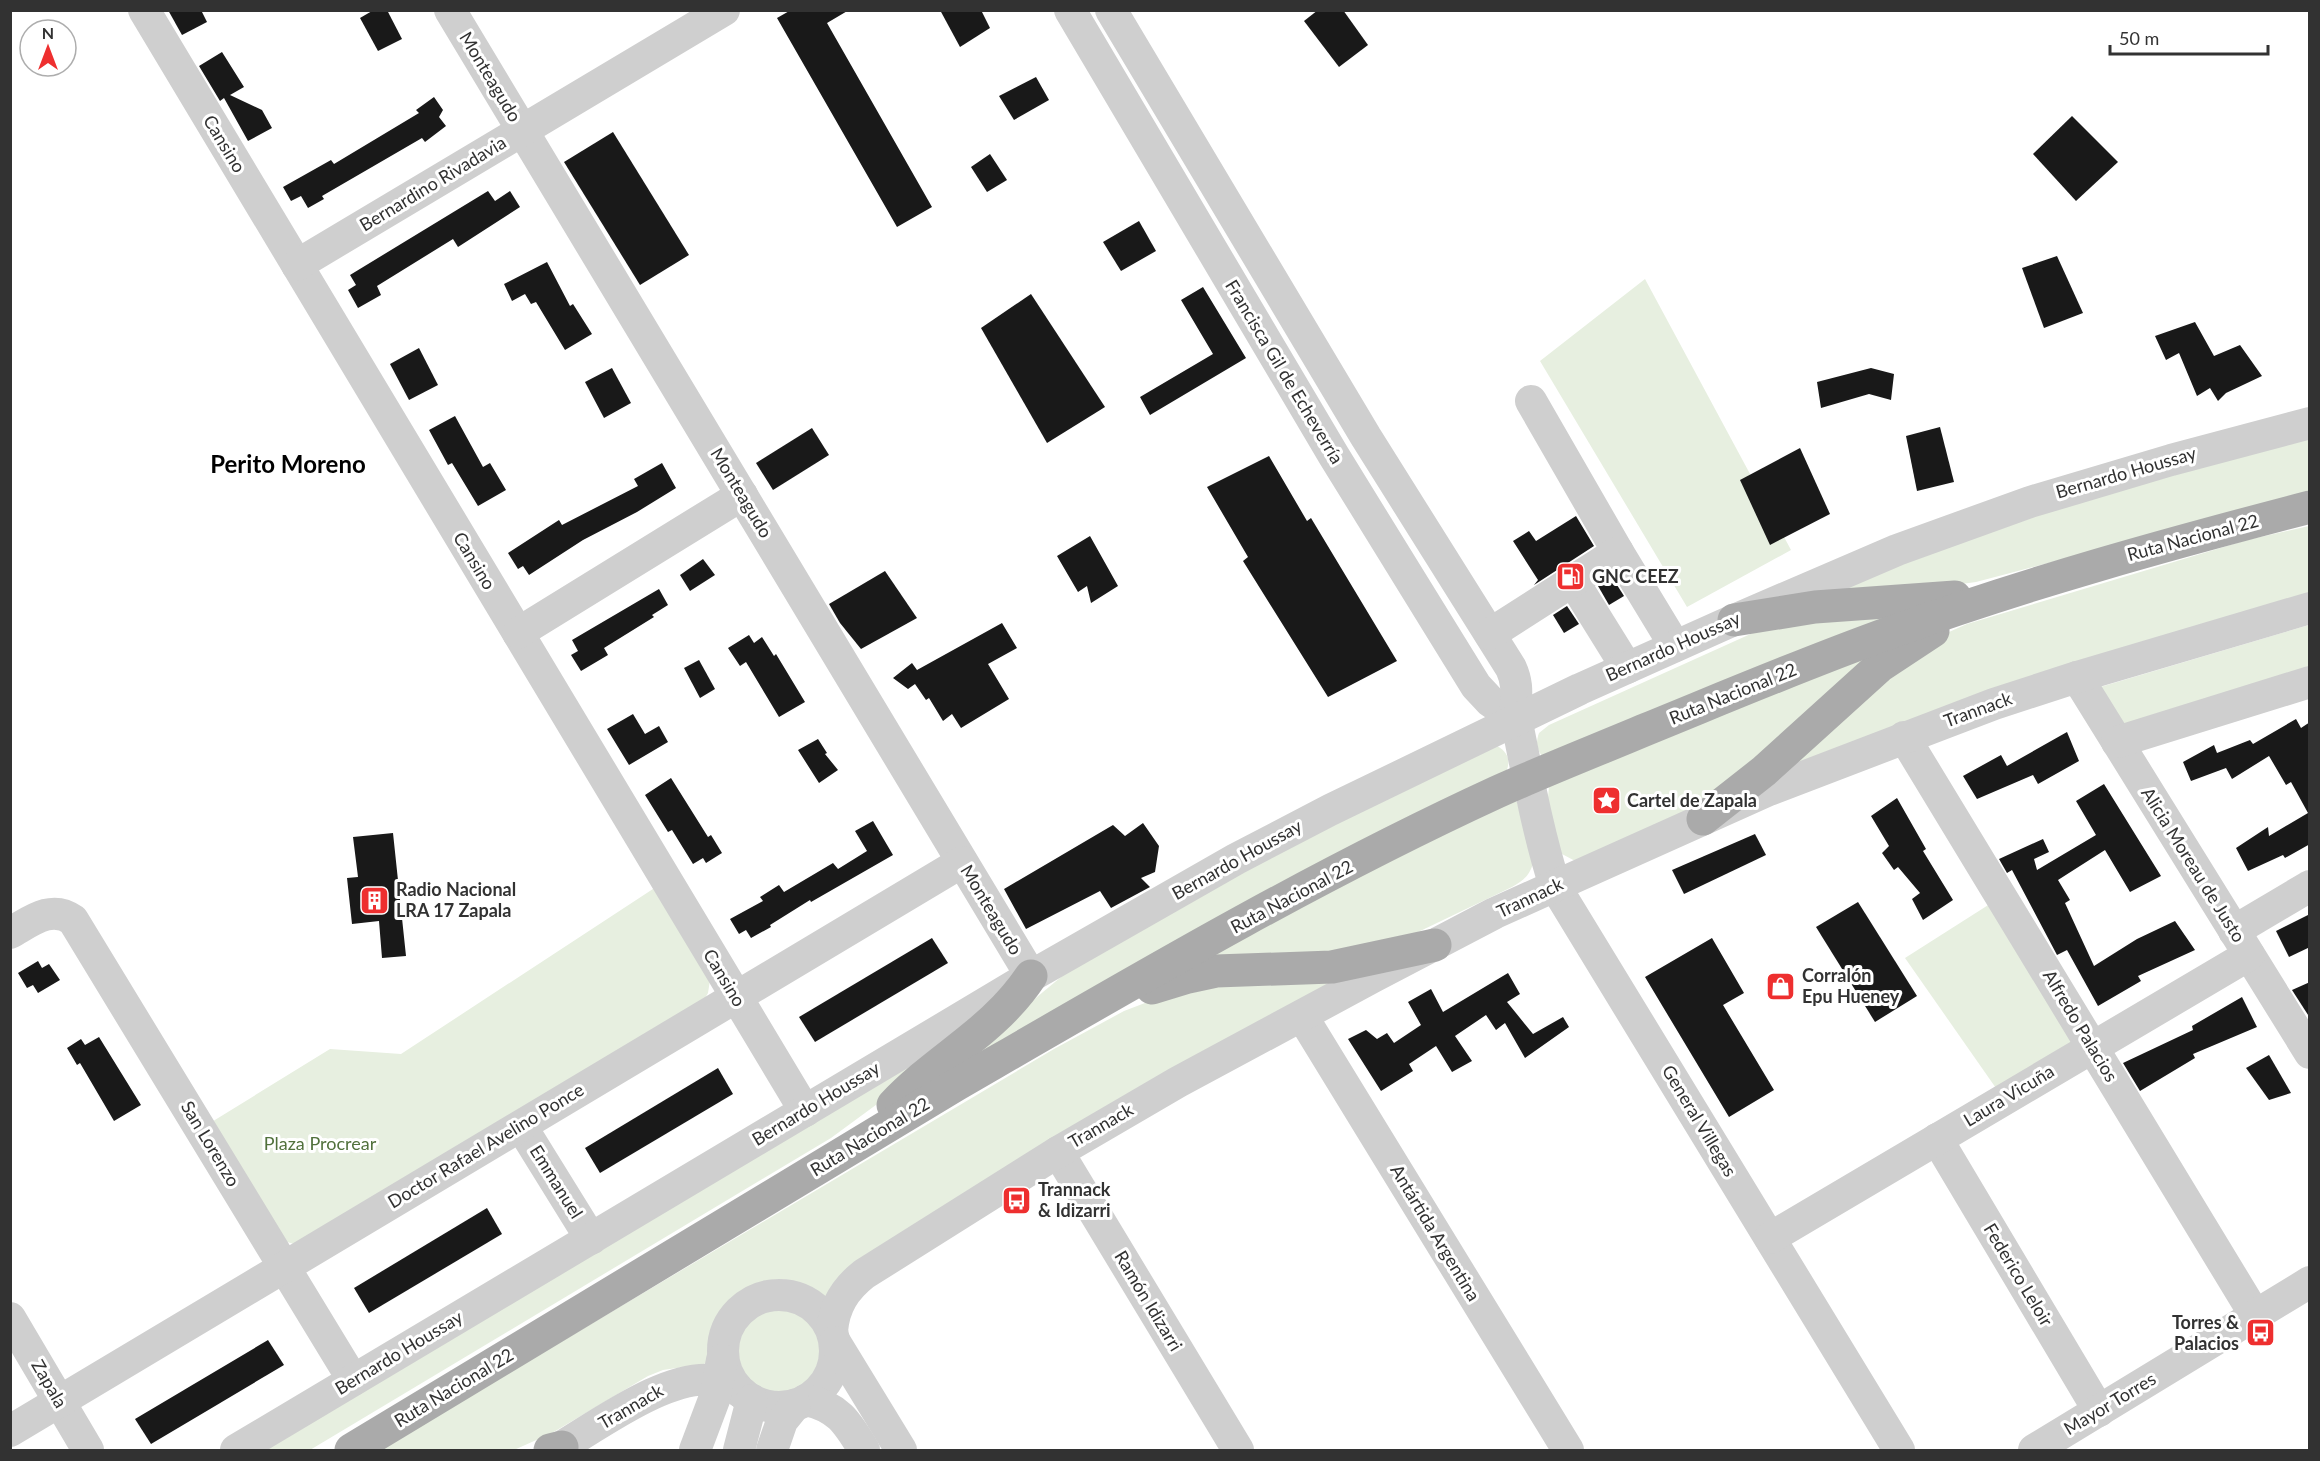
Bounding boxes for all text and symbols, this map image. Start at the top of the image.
north arrow [18,18,78,78]
scale bar [2110,18,2268,56]
text: N [42,23,54,42]
street label: Monteagudo [455,27,526,125]
text: 50 m [2119,27,2159,49]
street label: Cansino [199,111,251,176]
street label: Bernardino Rivadavia [355,131,510,236]
street label: Francisca Gil de Echeverría [1221,275,1349,468]
street label: Bernardo Houssay [2053,441,2199,503]
street label: Monteagudo [706,443,777,541]
district label: Perito Moreno [210,449,366,478]
street label: Ruta Nacional 22 [2125,509,2261,565]
street label: Cansino [449,528,501,593]
fuel station icon: GNC CEEZ [1555,561,1587,593]
place label: GNC CEEZ [1592,565,1679,587]
street label: Bernardo Houssay [1602,606,1744,686]
street label: Ruta Nacional 22 [1666,658,1799,729]
street label: Trannack [1941,686,2015,732]
street label: Alicia Moreau de Justo [2137,783,2250,946]
place icon: Cartel de Zapala [1590,785,1622,817]
place label: Cartel de Zapala [1627,789,1757,811]
street label: Bernardo Houssay [1168,814,1306,904]
street label: Ruta Nacional 22 [1227,855,1356,938]
street label: Monteagudo [956,860,1027,958]
street label: Trannack [1493,872,1567,922]
place label: Radio Nacional LRA 17 Zapala [396,878,516,921]
building icon: Radio Nacional LRA 17 Zapala [359,884,391,916]
street label: Cansino [699,945,751,1010]
place label: Corralón Epu Hueney [1802,964,1900,1007]
street label: Alfredo Palacios [2039,965,2123,1086]
shop icon: Corralón Epu Hueney [1765,970,1797,1002]
street label: Bernardo Houssay [748,1056,884,1150]
street label: Laura Vicuña [1959,1060,2058,1131]
street label: General Villegas [1658,1061,1742,1180]
street label: Doctor Rafael Avelino Ponce [384,1078,587,1212]
street label: Ruta Nacional 22 [806,1092,933,1180]
street label: San Lorenzo [177,1097,245,1190]
street label: Trannack [1064,1097,1137,1152]
park label: Plaza Procrear [264,1132,377,1154]
street label: Emmanuel [526,1141,588,1222]
street label: Antártida Argentina [1386,1160,1485,1305]
place label: Trannack & Idizarri [1038,1178,1111,1221]
bus stop icon: Trannack & Idizarri [1001,1184,1033,1216]
street label: Federico Leloir [1980,1219,2058,1330]
street label: Ramón Idizarri [1110,1246,1187,1355]
street label: Bernardo Houssay [331,1305,467,1399]
place label: Torres & Palacios [2172,1311,2239,1354]
bus stop icon: Torres & Palacios [2244,1317,2276,1349]
street label: Ruta Nacional 22 [390,1343,517,1431]
street label: Zapala [27,1356,72,1411]
street label: Mayor Torres [2060,1367,2160,1439]
street label: Trannack [594,1378,667,1433]

